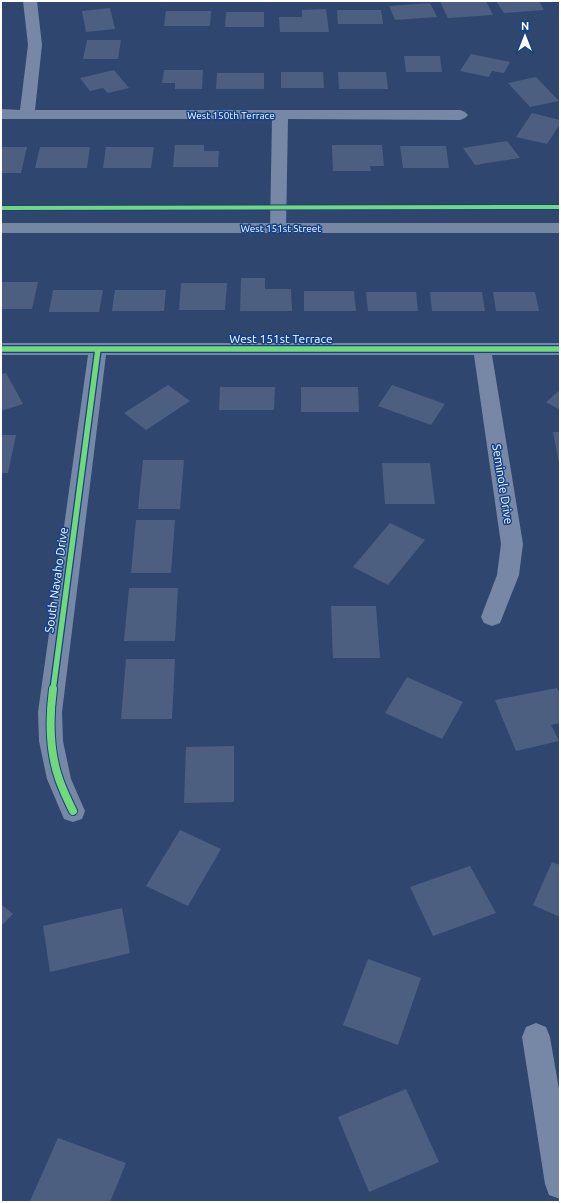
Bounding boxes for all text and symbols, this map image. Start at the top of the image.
north arrow [505,16,545,56]
text: N [521,20,529,32]
street label: West 150th Terrace [187,110,275,121]
street label: West 151st Street [241,223,321,234]
street label: West 151st Terrace [229,332,333,345]
street label: Seminole Drive [490,443,516,525]
street label: South Navaho Drive [42,527,70,633]

